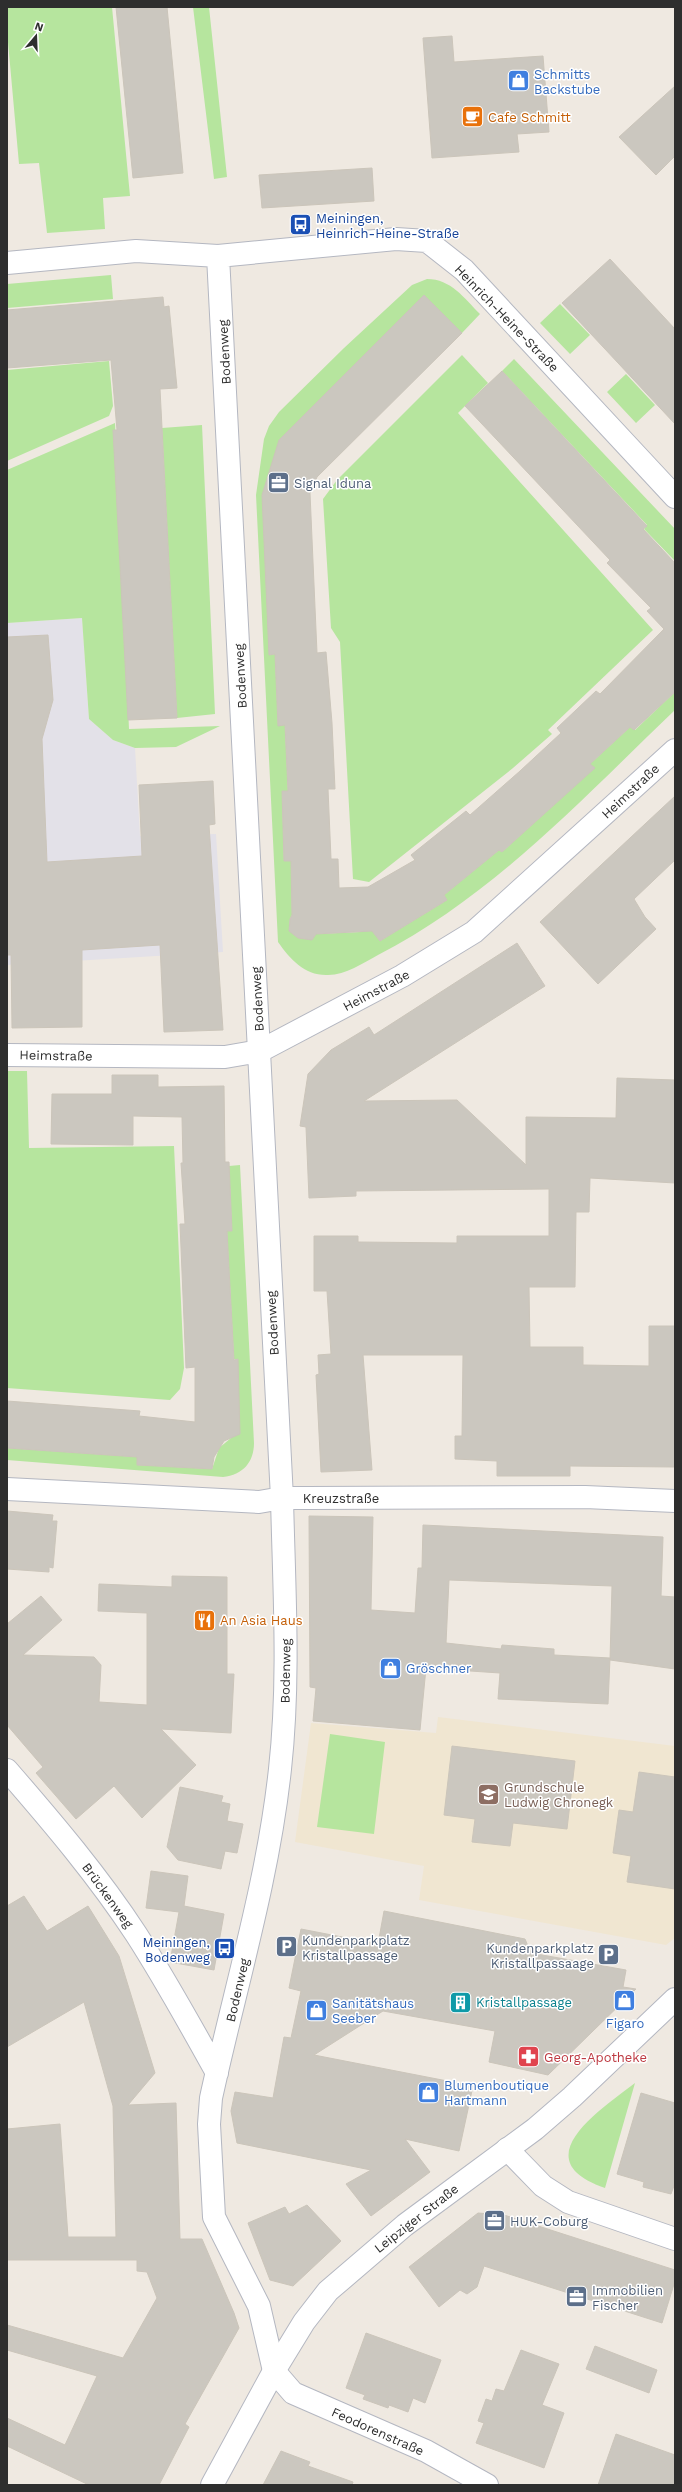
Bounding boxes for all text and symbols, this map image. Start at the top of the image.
north arrow [16,16,56,56]
text: N [33,20,45,34]
place label: Schmitts Backstube [534,67,600,97]
shop icon: Schmitts Backstube [505,68,531,94]
cafe icon: Cafe Schmitt [460,104,486,130]
place label: Cafe Schmitt [488,110,571,125]
place label: Meiningen, Heinrich-Heine-Straße [316,211,459,241]
bus stop icon: Meiningen, Heinrich-Heine-Straße [287,212,313,238]
street label: Heinrich-Heine-Straße [452,262,562,375]
street label: Bodenweg [215,319,234,385]
office icon: Signal Iduna [265,470,291,496]
place label: Signal Iduna [294,476,372,491]
street label: Bodenweg [231,643,250,709]
street label: Heimstraße [598,761,662,822]
street label: Bodenweg [248,966,267,1032]
street label: Heimstraße [340,967,412,1014]
street label: Heimstraße [19,1047,93,1064]
street label: Bodenweg [263,1290,282,1356]
street label: Kreuzstraße [303,1491,379,1506]
restaurant icon: An Asia Haus [191,1607,217,1633]
place label: An Asia Haus [220,1613,303,1628]
street label: Bodenweg [277,1638,294,1704]
shop icon: Gröschner [377,1655,403,1681]
place label: Gröschner [406,1661,471,1676]
place label: Grundschule Ludwig Chronegk [504,1780,614,1810]
school or university icon: Grundschule Ludwig Chronegk [475,1781,501,1807]
street label: Brückenweg [79,1860,136,1931]
place label: Kundenparkplatz Kristallpassage [302,1933,410,1963]
parking icon: Kundenparkplatz Kristallpassage [273,1934,299,1960]
place label: Meiningen, Bodenweg [143,1935,210,1965]
bus stop icon: Meiningen, Bodenweg [212,1936,238,1962]
place label: Kundenparkplatz Kristallpassaage [486,1941,594,1971]
parking icon: Kundenparkplatz Kristallpassaage [596,1942,622,1968]
street label: Bodenweg [223,1957,252,2023]
shop icon: Figaro [612,1988,638,2014]
building icon: Kristallpassage [447,1989,473,2015]
place label: Kristallpassage [476,1995,572,2010]
place label: Sanitätshaus Seeber [332,1996,414,2026]
shop icon: Sanitätshaus Seeber [303,1997,329,2023]
place label: Figaro [606,2016,644,2031]
pharmacy icon: Georg-Apotheke [516,2044,542,2070]
place label: Georg-Apotheke [544,2050,647,2065]
place label: Blumenboutique Hartmann [444,2078,549,2108]
shop icon: Blumenboutique Hartmann [416,2079,442,2105]
street label: Leipziger Straße [371,2181,461,2256]
office icon: HUK-Coburg [482,2208,508,2234]
place label: HUK-Coburg [510,2214,588,2229]
place label: Immobilien Fischer [592,2283,663,2313]
office icon: Immobilien Fischer [564,2284,590,2310]
street label: Feodorenstraße [329,2404,426,2459]

